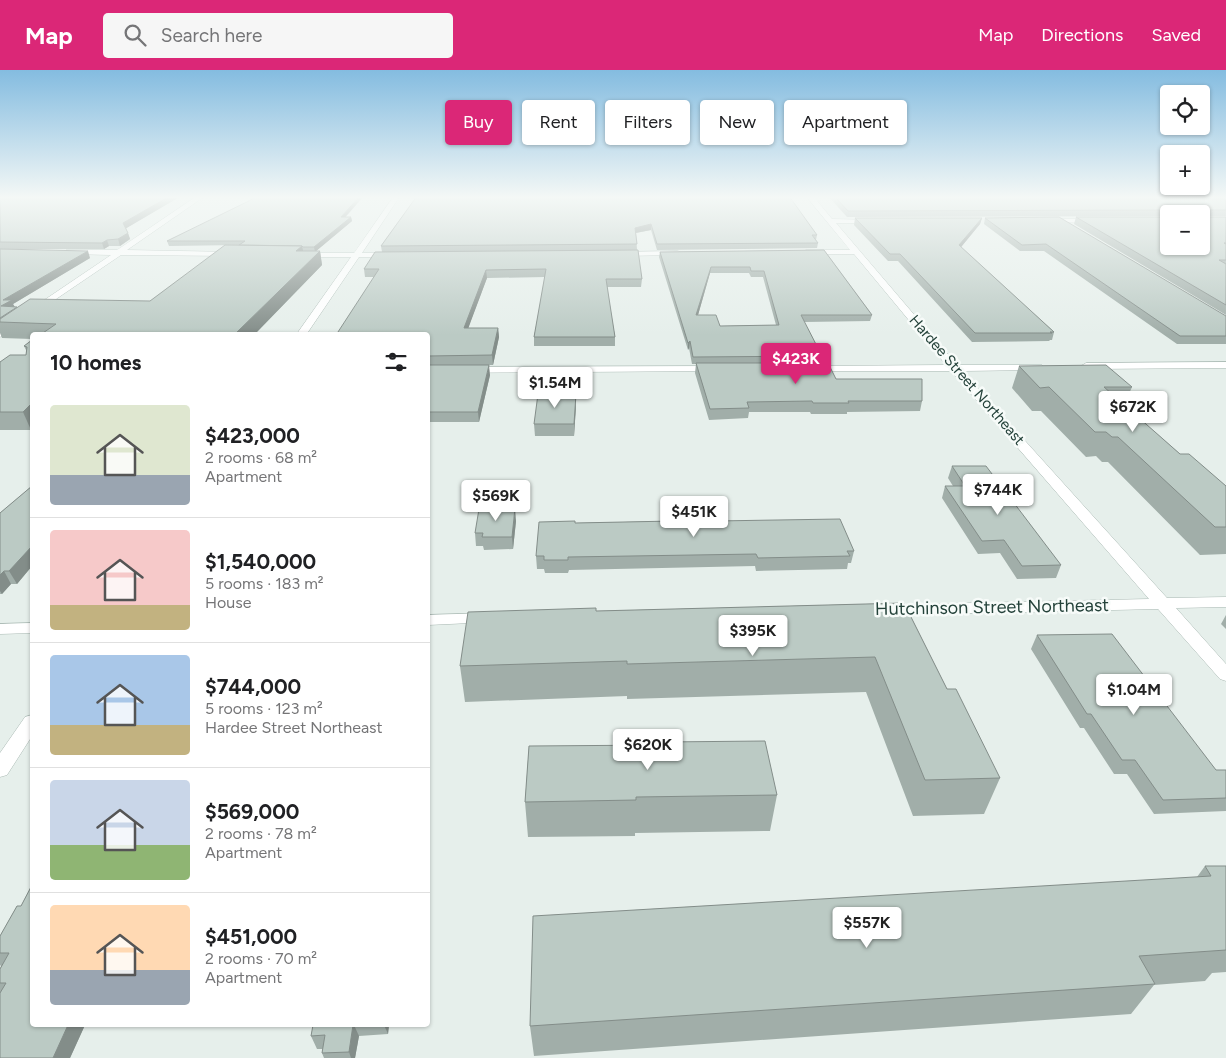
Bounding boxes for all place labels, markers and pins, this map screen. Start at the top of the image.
pin: $423K [761,342,831,385]
pin: $1.54M [514,366,596,409]
pin: $672K [1098,390,1168,433]
pin: $744K [963,474,1033,516]
pin: $569K [461,480,531,522]
pin: $451K [659,496,729,538]
pin: $395K [718,614,788,657]
pin: $1.04M [1093,674,1175,716]
pin: $620K [613,728,683,771]
pin: $557K [832,906,902,949]

